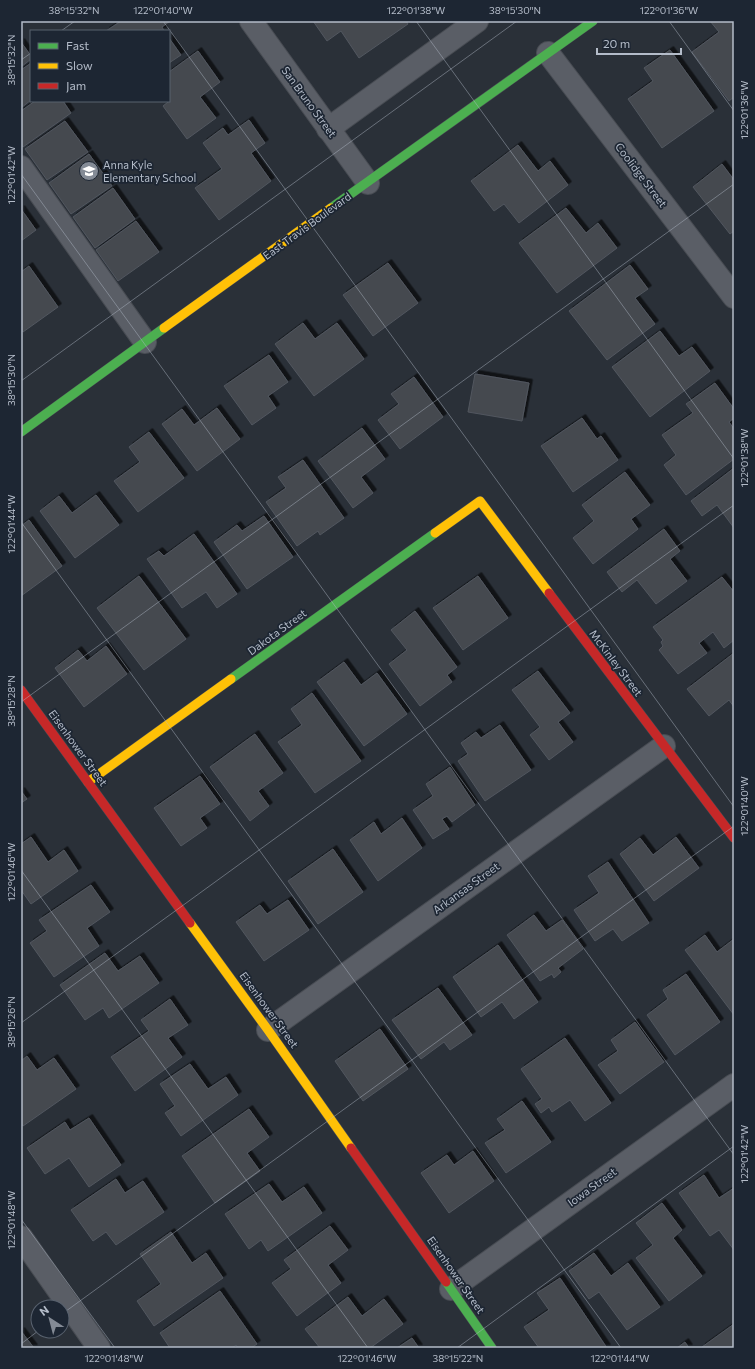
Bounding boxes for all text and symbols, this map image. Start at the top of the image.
text: 38°15'32"N [49,4,99,16]
text: 122°01'40"W [133,4,193,16]
text: 122°01'38"W [387,4,445,16]
text: 38°15'30"N [489,4,541,16]
text: 122°01'36"W [640,4,698,16]
legend [30,30,170,102]
scale bar [597,30,681,56]
text: 38°15'32"N [5,35,17,85]
text: 20 m [603,36,630,50]
text: Fast [66,38,89,52]
text: Slow [66,58,93,72]
street label: San Bruno Street [279,64,340,140]
text: Jam [66,78,86,93]
text: 122°01'36"W [738,81,750,139]
street label: Coolidge Street [613,140,670,210]
text: 122°01'42"W [5,146,17,204]
place label: Anna Kyle Elementary School [103,158,196,184]
school or university icon: Anna Kyle Elementary School [78,160,100,182]
street label: East Travis Boulevard [260,189,353,262]
text: 38°15'30"N [5,354,17,406]
text: 122°01'38"W [738,429,750,487]
text: 122°01'44"W [5,495,17,553]
street label: Dakota Street [245,606,309,657]
street label: McKinley Street [587,627,646,699]
text: 38°15'28"N [5,675,17,727]
street label: Eisenhower Street [46,707,111,789]
text: 122°01'40"W [738,776,750,836]
text: 122°01'46"W [5,843,17,901]
street label: Arkansas Street [430,859,502,916]
street label: Eisenhower Street [237,969,302,1051]
text: 38°15'26"N [5,996,17,1048]
text: 122°01'42"W [738,1125,750,1183]
street label: Iowa Street [565,1164,619,1209]
text: 122°01'48"W [5,1191,17,1249]
street label: Eisenhower Street [425,1234,488,1316]
north arrow [30,1299,70,1339]
text: N [37,1303,51,1318]
text: 122°01'48"W [85,1352,143,1364]
text: 122°01'46"W [338,1352,396,1364]
text: 38°15'22"N [433,1352,483,1364]
text: 122°01'44"W [591,1352,649,1364]

